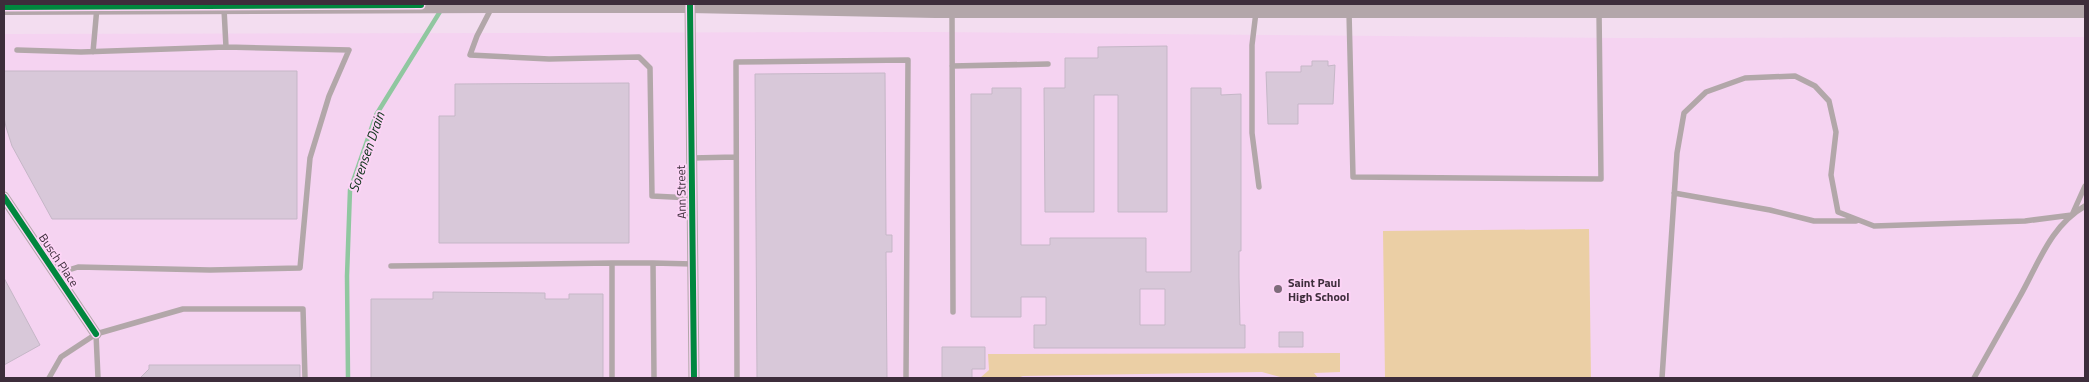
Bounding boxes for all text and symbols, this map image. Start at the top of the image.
water label: Sorensen Drain [342,108,390,195]
street label: Ann Street [671,164,691,219]
street label: Busch Place [34,229,84,291]
place label: Saint Paul High School [1288,273,1349,306]
marker: Saint Paul High School [1272,283,1284,295]

